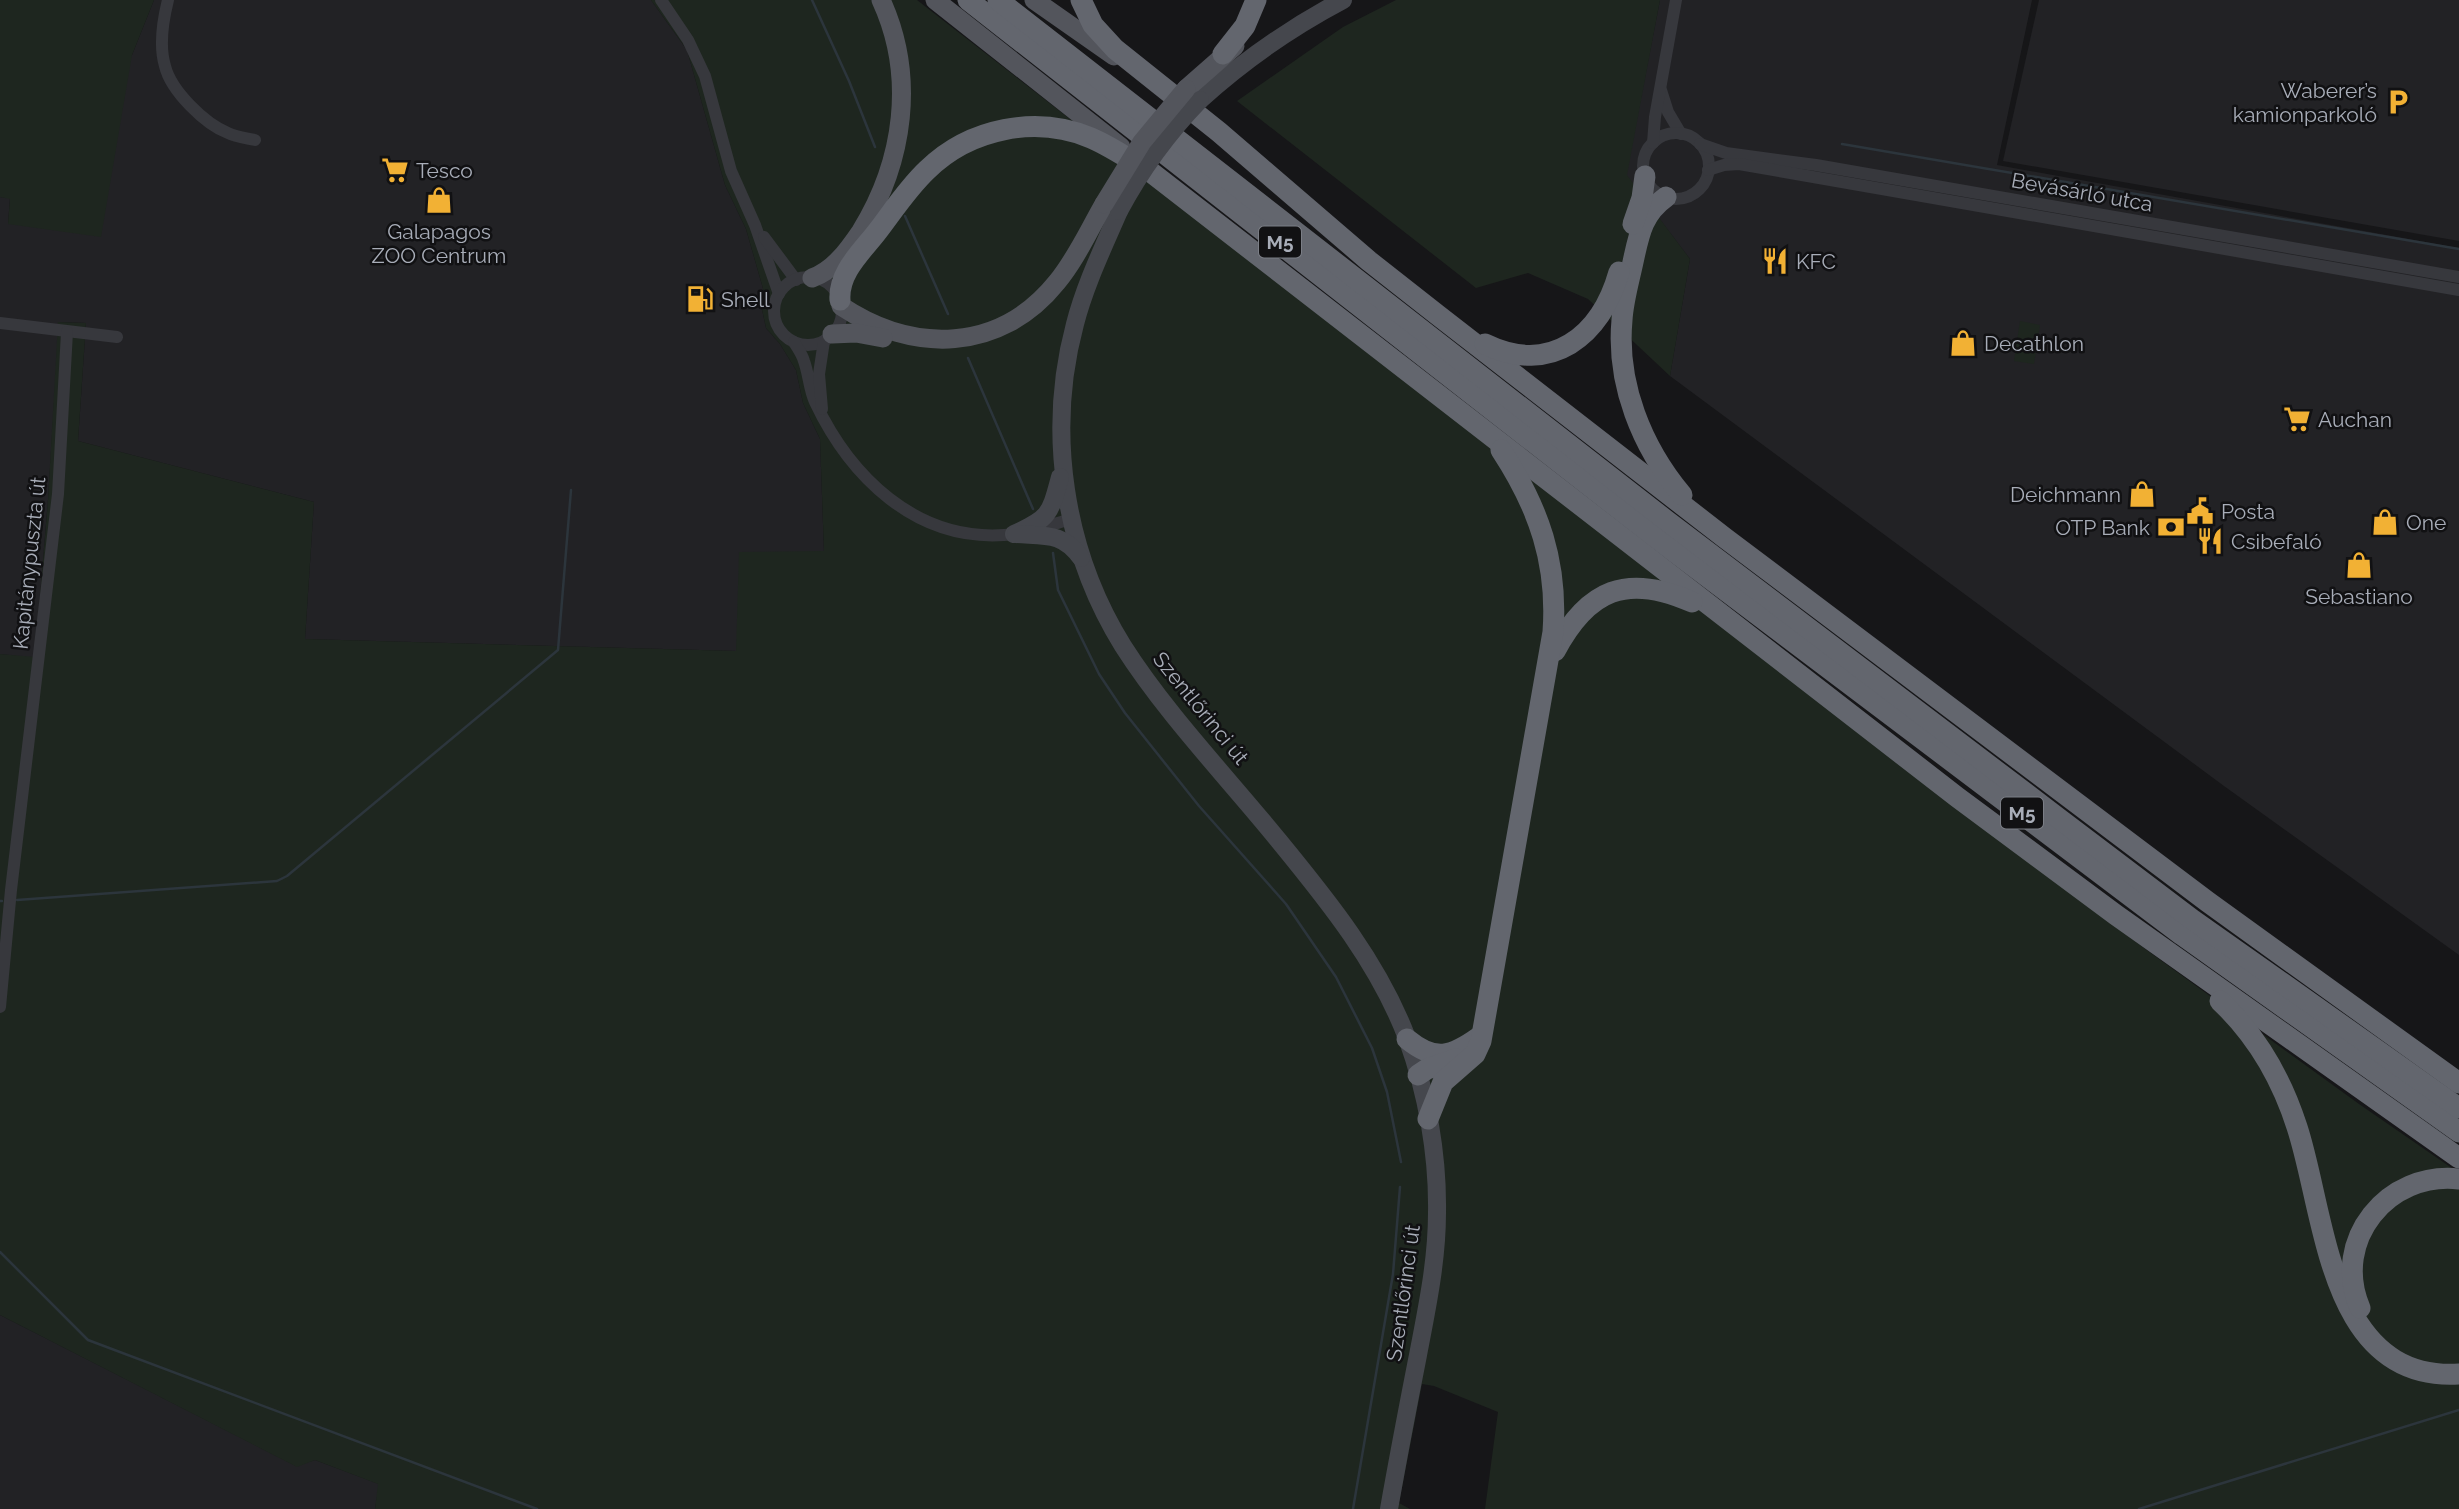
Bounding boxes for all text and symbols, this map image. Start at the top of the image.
place label: Waberer’s kamionparkoló [2233,78,2377,127]
parking icon: Waberer’s kamionparkoló [2383,87,2413,117]
supermarket icon: Tesco [380,155,410,185]
place label: Tesco [416,158,473,183]
street label: Bevásárló utca [2009,167,2155,217]
shop icon: Galapagos ZOO Centrum [424,185,454,215]
place label: Galapagos ZOO Centrum [372,219,506,268]
road number: M5 [1259,226,1301,258]
restaurant icon: KFC [1760,246,1790,276]
place label: KFC [1796,249,1836,274]
fuel station icon: Shell [685,284,715,314]
place label: Shell [721,287,770,312]
shop icon: Decathlon [1948,328,1978,358]
place label: Decathlon [1984,331,2084,356]
supermarket icon: Auchan [2282,404,2312,434]
place label: Auchan [2318,407,2392,432]
street label: Kapitánypuszta út [7,475,51,651]
shop icon: Deichmann [2127,479,2157,509]
place label: Deichmann [2010,482,2121,507]
public building icon: Posta [2185,496,2215,526]
place label: Posta [2221,499,2275,524]
shop icon: One [2370,507,2400,537]
place label: One [2406,510,2446,535]
bank icon: OTP Bank [2156,512,2186,542]
place label: OTP Bank [2055,515,2150,540]
restaurant icon: Csibefaló [2195,526,2225,556]
place label: Csibefaló [2231,529,2322,554]
shop icon: Sebastiano [2344,550,2374,580]
place label: Sebastiano [2305,584,2413,609]
street label: Szentlőrinci út [1148,647,1254,769]
road number: M5 [2001,798,2043,828]
street label: Szentlőrinci út [1381,1223,1425,1363]

